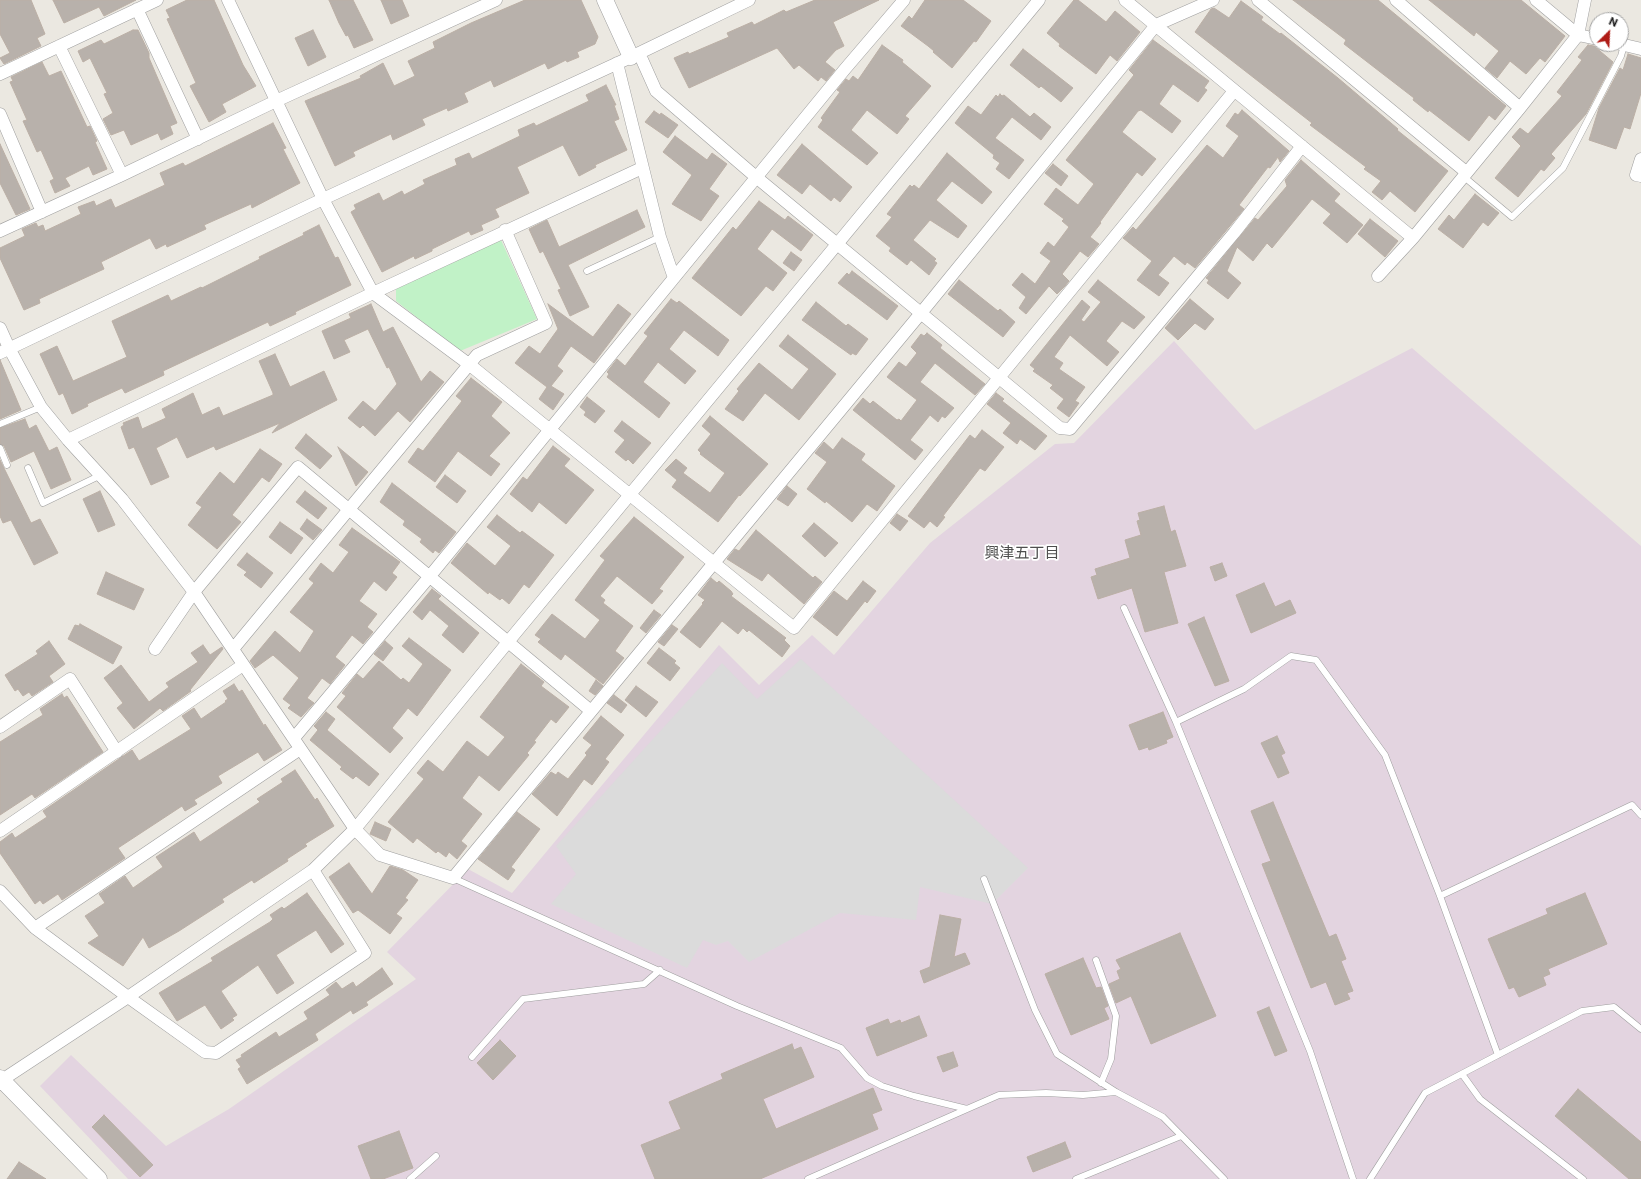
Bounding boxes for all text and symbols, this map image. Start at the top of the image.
north arrow [1589,12,1629,52]
text: N [1607,14,1620,29]
district label: 興津五丁目 [985,544,1059,562]

